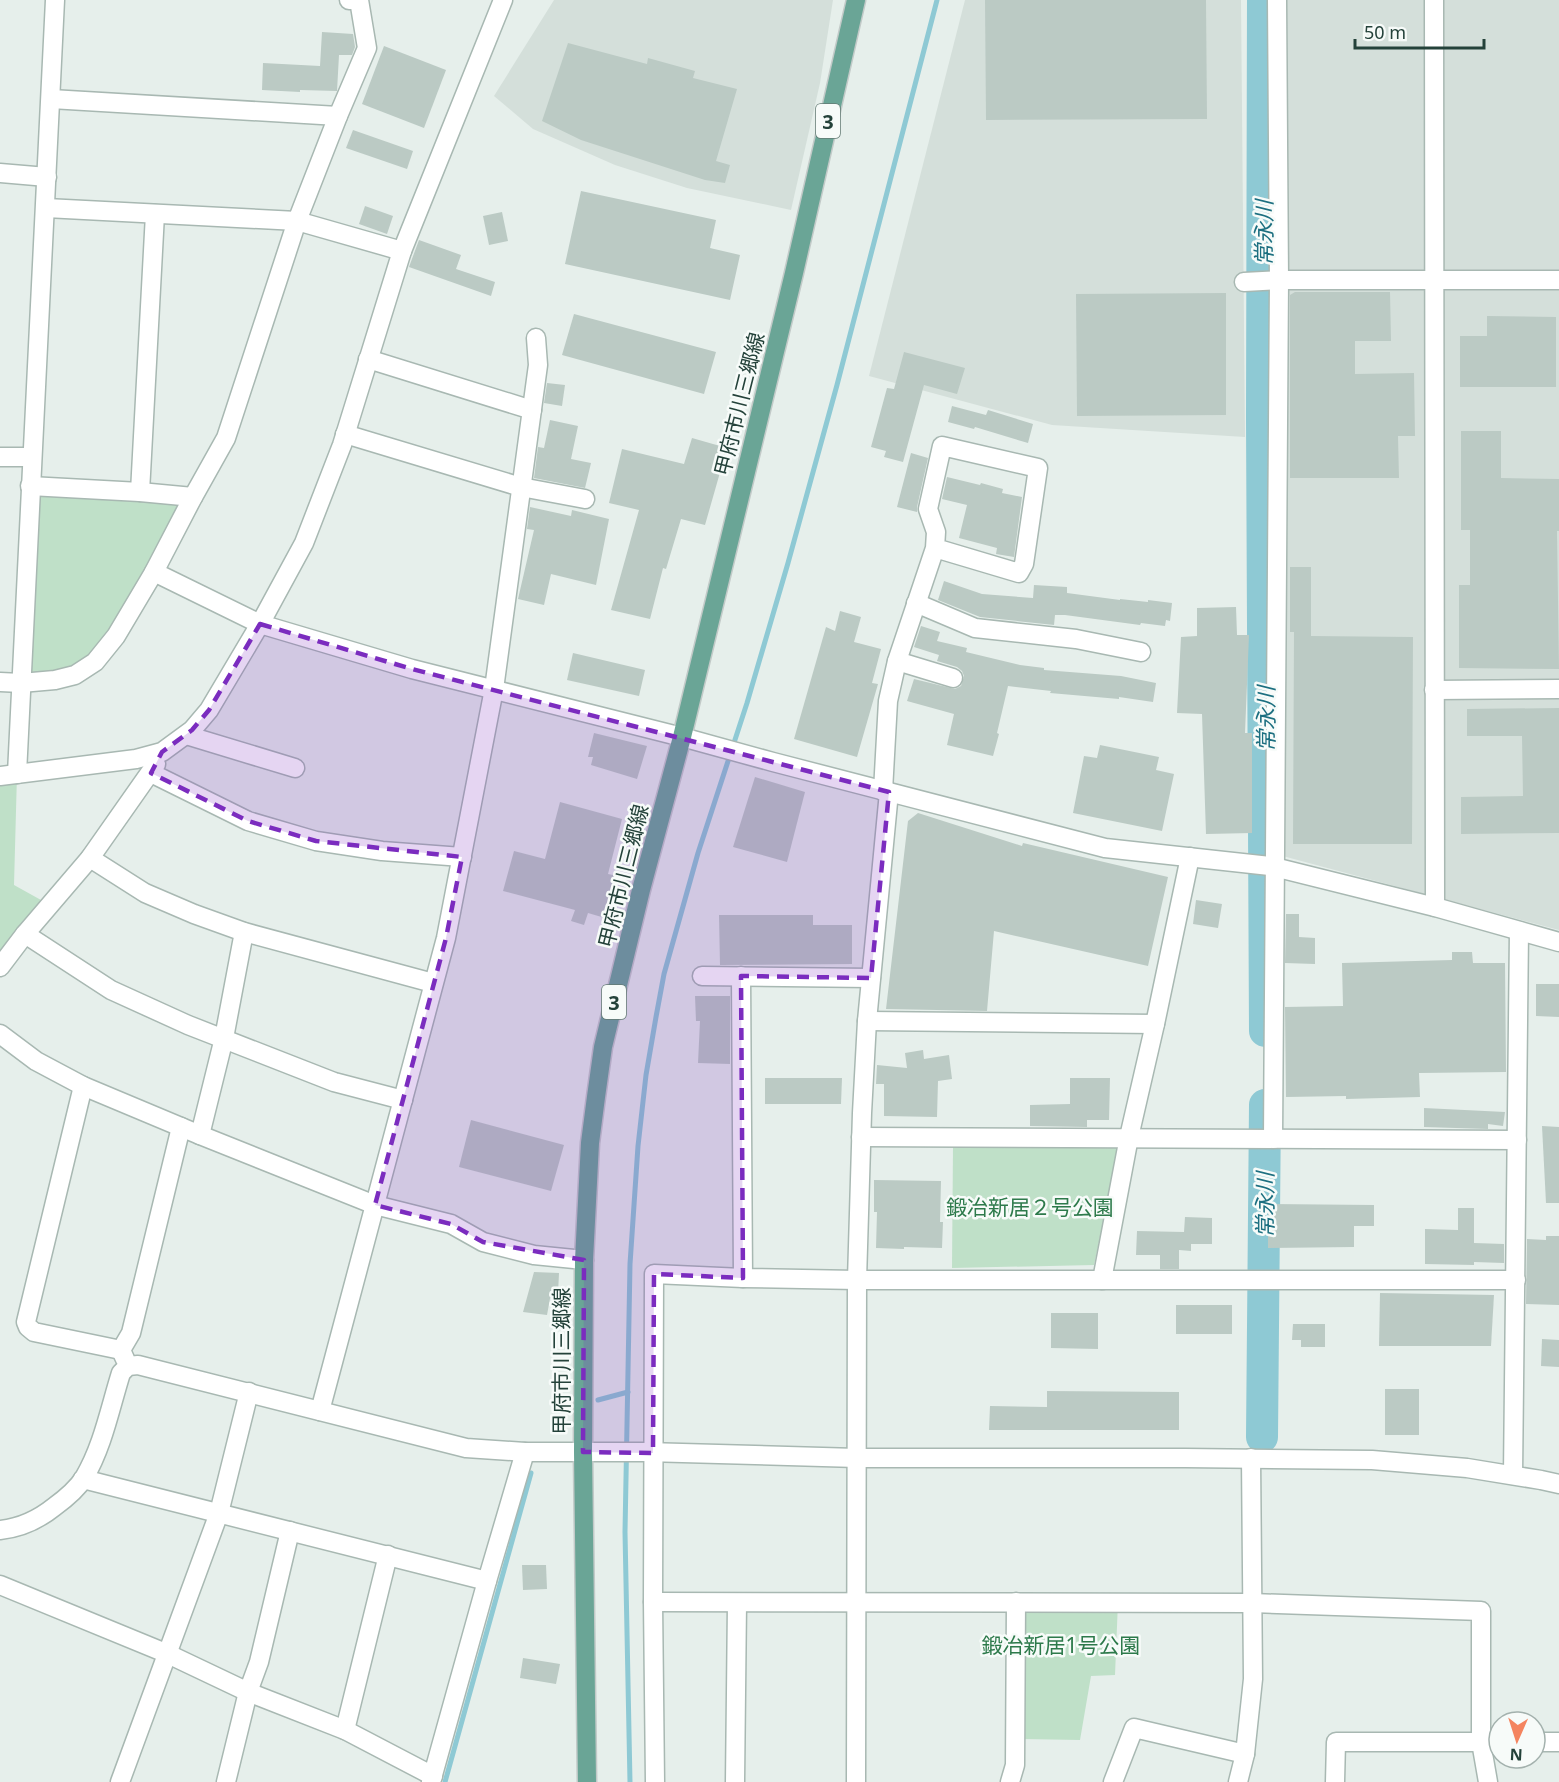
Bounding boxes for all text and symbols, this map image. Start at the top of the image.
scale bar [1355,12,1484,50]
text: 50 m [1364,20,1406,44]
road number: 3 [816,104,840,138]
water label: 常永川 [1248,198,1278,266]
street label: 甲府市川三郷線 [708,329,770,479]
water label: 常永川 [1250,684,1280,752]
street label: 甲府市川三郷線 [592,801,654,951]
road number: 3 [602,985,626,1019]
water label: 常永川 [1249,1170,1279,1238]
park label: 鍛冶新居２号公園 [946,1193,1114,1221]
street label: 甲府市川三郷線 [547,1288,575,1435]
park label: 鍛冶新居1号公園 [981,1631,1141,1659]
north arrow [1487,1710,1547,1770]
text: N [1509,1744,1523,1766]

